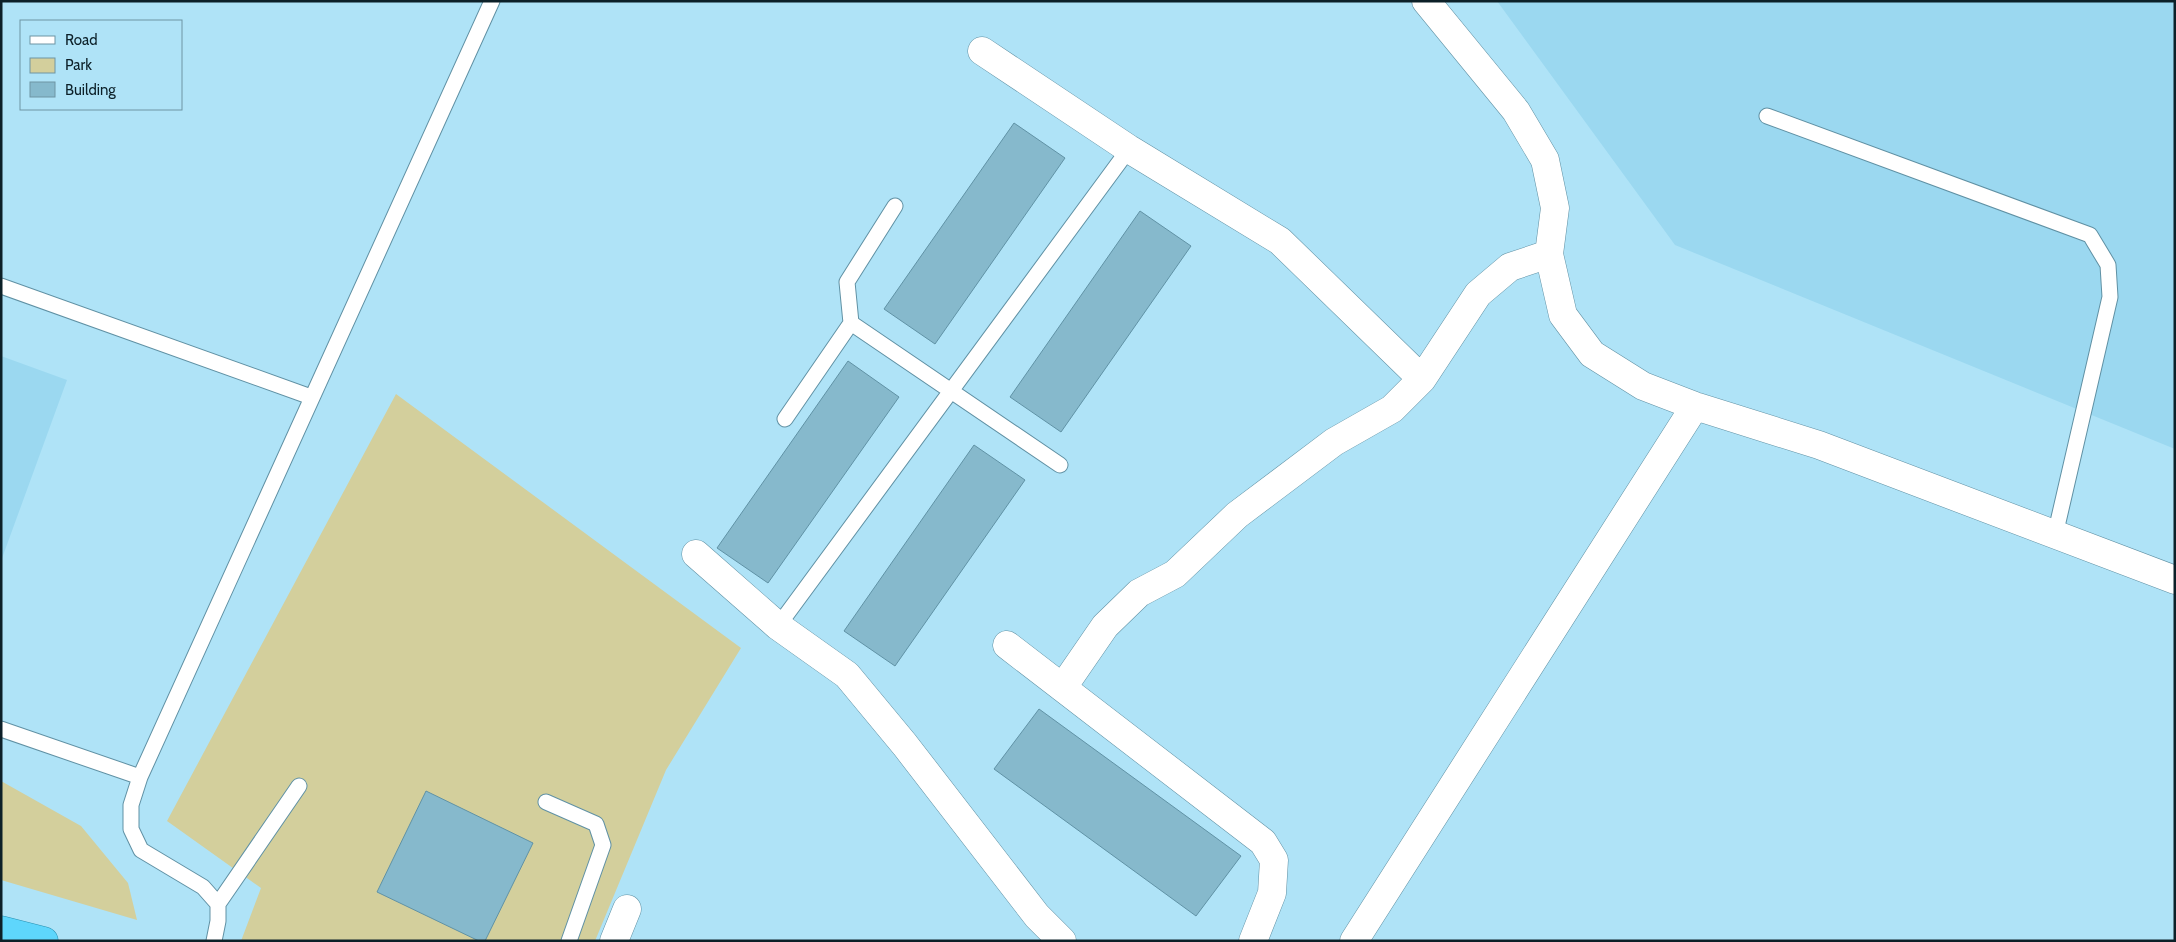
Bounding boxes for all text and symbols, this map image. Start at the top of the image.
legend [20,20,182,110]
text: Road [65,31,98,49]
text: Park [65,56,92,74]
text: Building [65,81,116,99]

